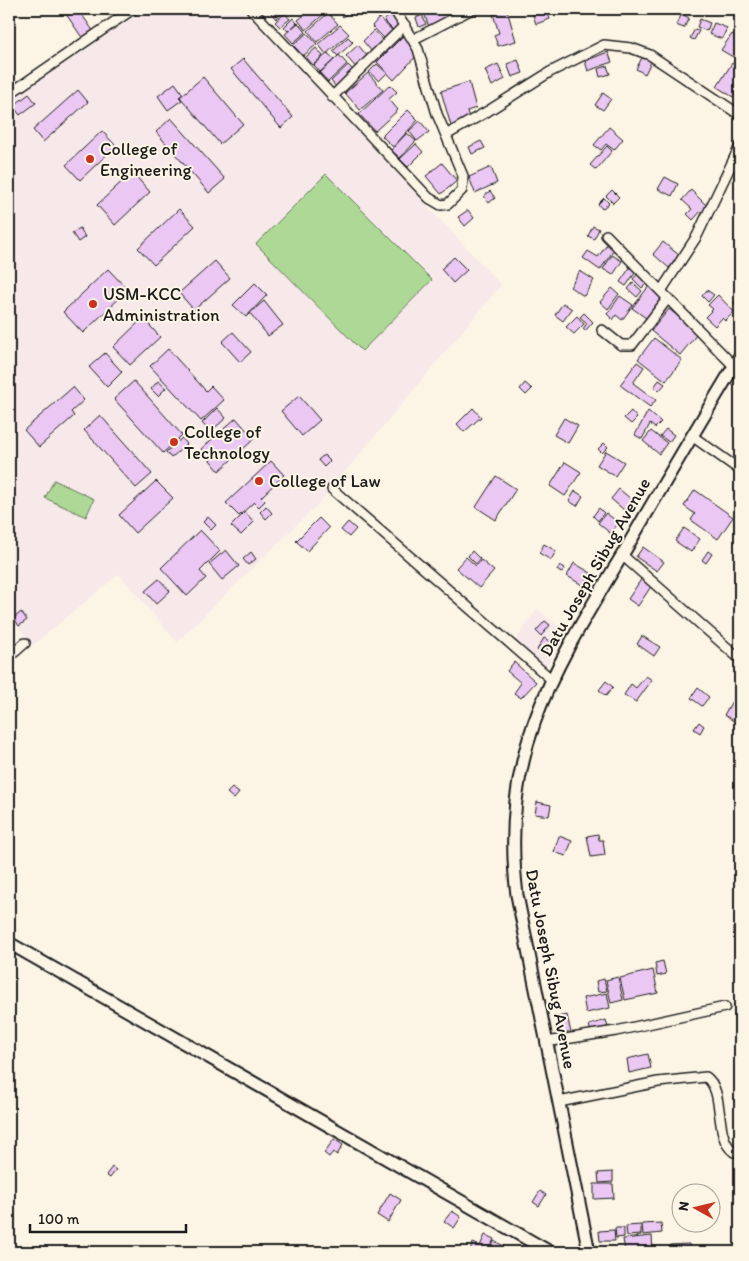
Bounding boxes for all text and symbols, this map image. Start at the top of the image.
place label: College of Engineering [100,138,193,181]
marker: College of Engineering [84,153,96,165]
place label: USM-KCC Administration [103,283,220,326]
marker: USM-KCC Administration [87,298,99,310]
place label: College of Technology [184,421,270,464]
marker: College of Technology [168,436,180,448]
place label: College of Law [269,470,381,492]
street label: Datu Joseph Sibug Avenue [535,474,655,660]
marker: College of Law [253,475,265,487]
street label: Datu Joseph Sibug Avenue [521,867,581,1071]
north arrow [672,1184,722,1234]
text: N [675,1200,693,1212]
scale bar [30,1201,186,1233]
text: 100 m [38,1210,80,1228]

